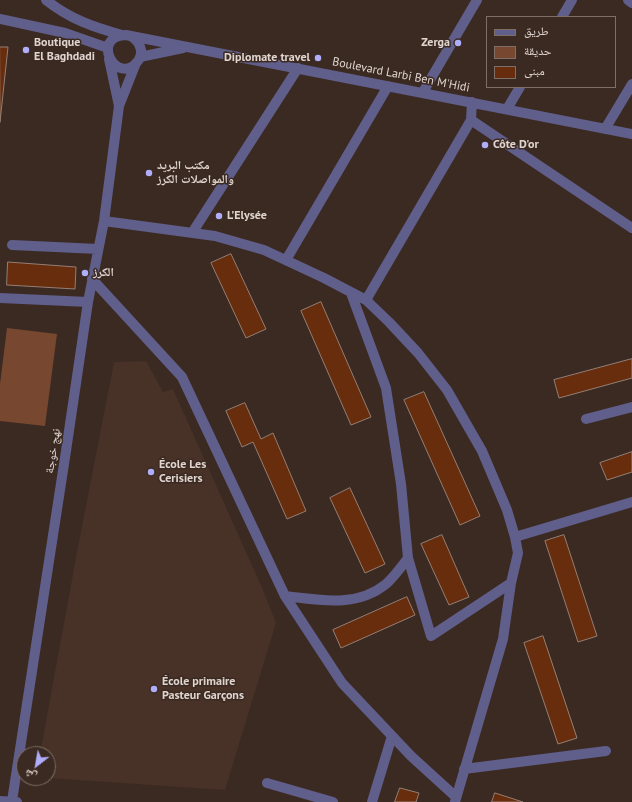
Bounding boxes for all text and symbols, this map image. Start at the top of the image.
legend [486,16,616,88]
text: طريق [524,23,549,38]
place label: Boutique El Baghdadi [34,36,95,64]
place label: Zerga [421,36,450,50]
marker: Zerga [453,38,463,48]
text: حديقة [524,43,552,58]
marker: Boutique El Baghdadi [21,45,31,55]
place label: Diplomate travel [224,51,310,65]
marker: Diplomate travel [313,53,323,63]
street label: Boulevard Larbi Ben M'Hidi [331,55,471,95]
text: مبنى [524,63,545,78]
place label: Côte D'or [493,138,539,152]
marker: Côte D'or [480,140,490,150]
place label: مكتب البريد والمواصلات الكرز [157,159,234,187]
marker: مكتب البريد والمواصلات الكرز [144,168,154,178]
place label: L’Elysée [227,209,267,223]
marker: L’Elysée [214,211,224,221]
place label: الكرز [93,266,114,280]
marker: الكرز [80,268,90,278]
street label: نهج خوجة [42,427,64,475]
place label: École Les Cerisiers [159,458,206,486]
marker: École Les Cerisiers [146,467,156,477]
place label: École primaire Pasteur Garçons [162,675,244,703]
marker: École primaire Pasteur Garçons [149,684,159,694]
north arrow [16,746,56,786]
text: ش [22,766,39,784]

